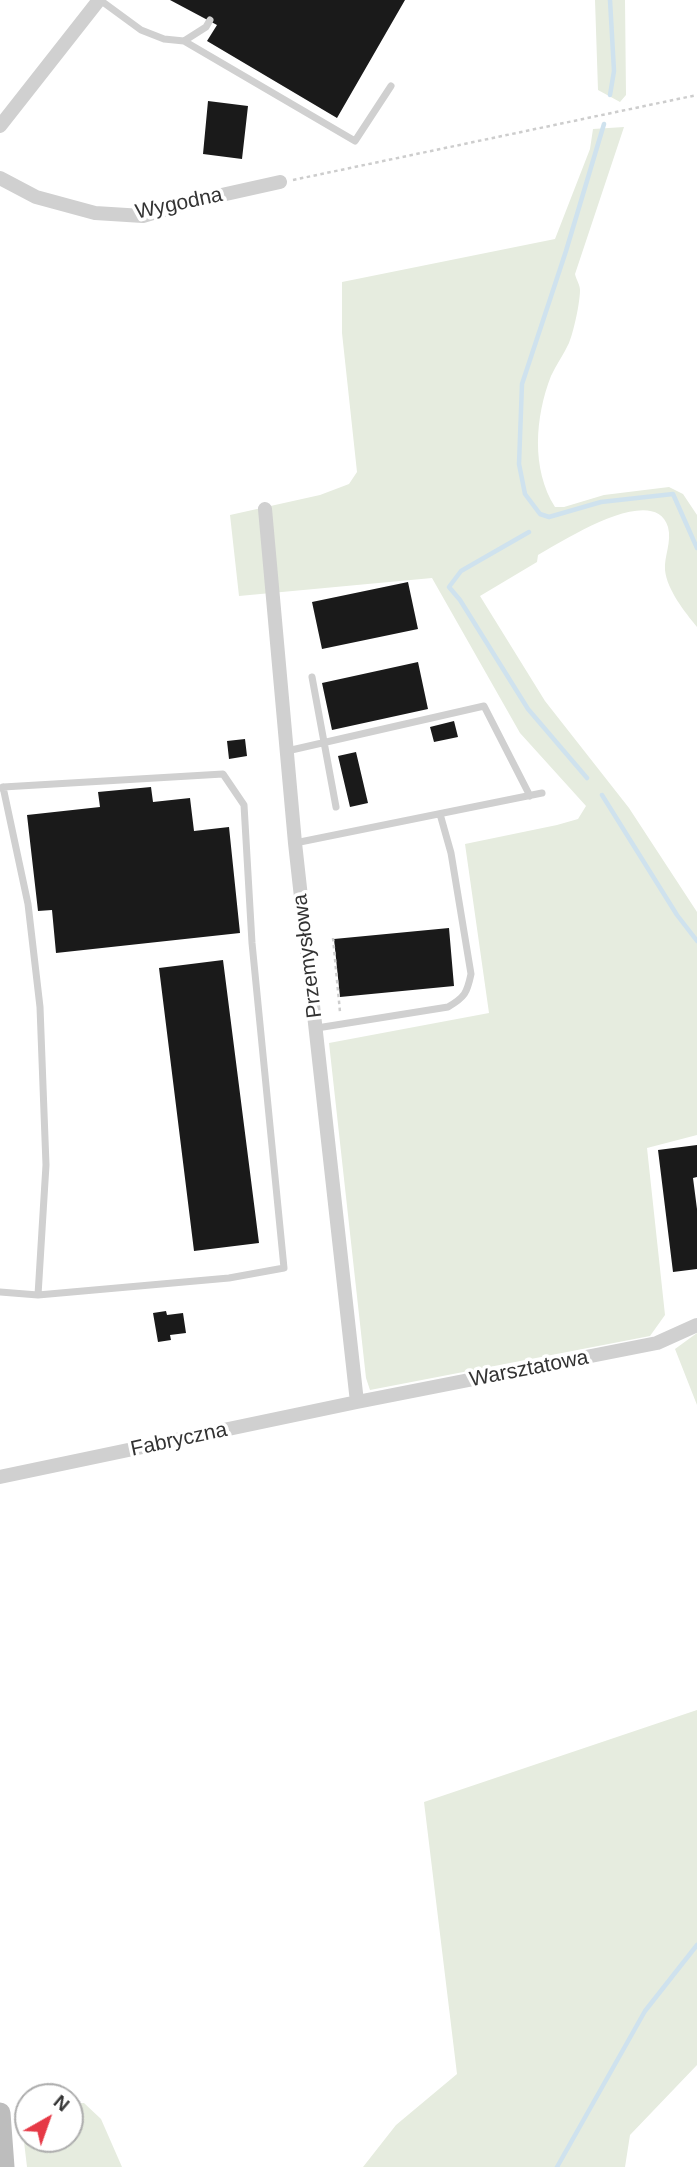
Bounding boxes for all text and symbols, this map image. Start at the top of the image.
street label: Wygodna [133,182,225,226]
street label: Przemysłowa [288,892,328,1020]
street label: Warsztatowa [467,1345,591,1393]
street label: Fabryczna [128,1417,230,1463]
north arrow [14,2083,84,2153]
text: N [50,2091,74,2116]

